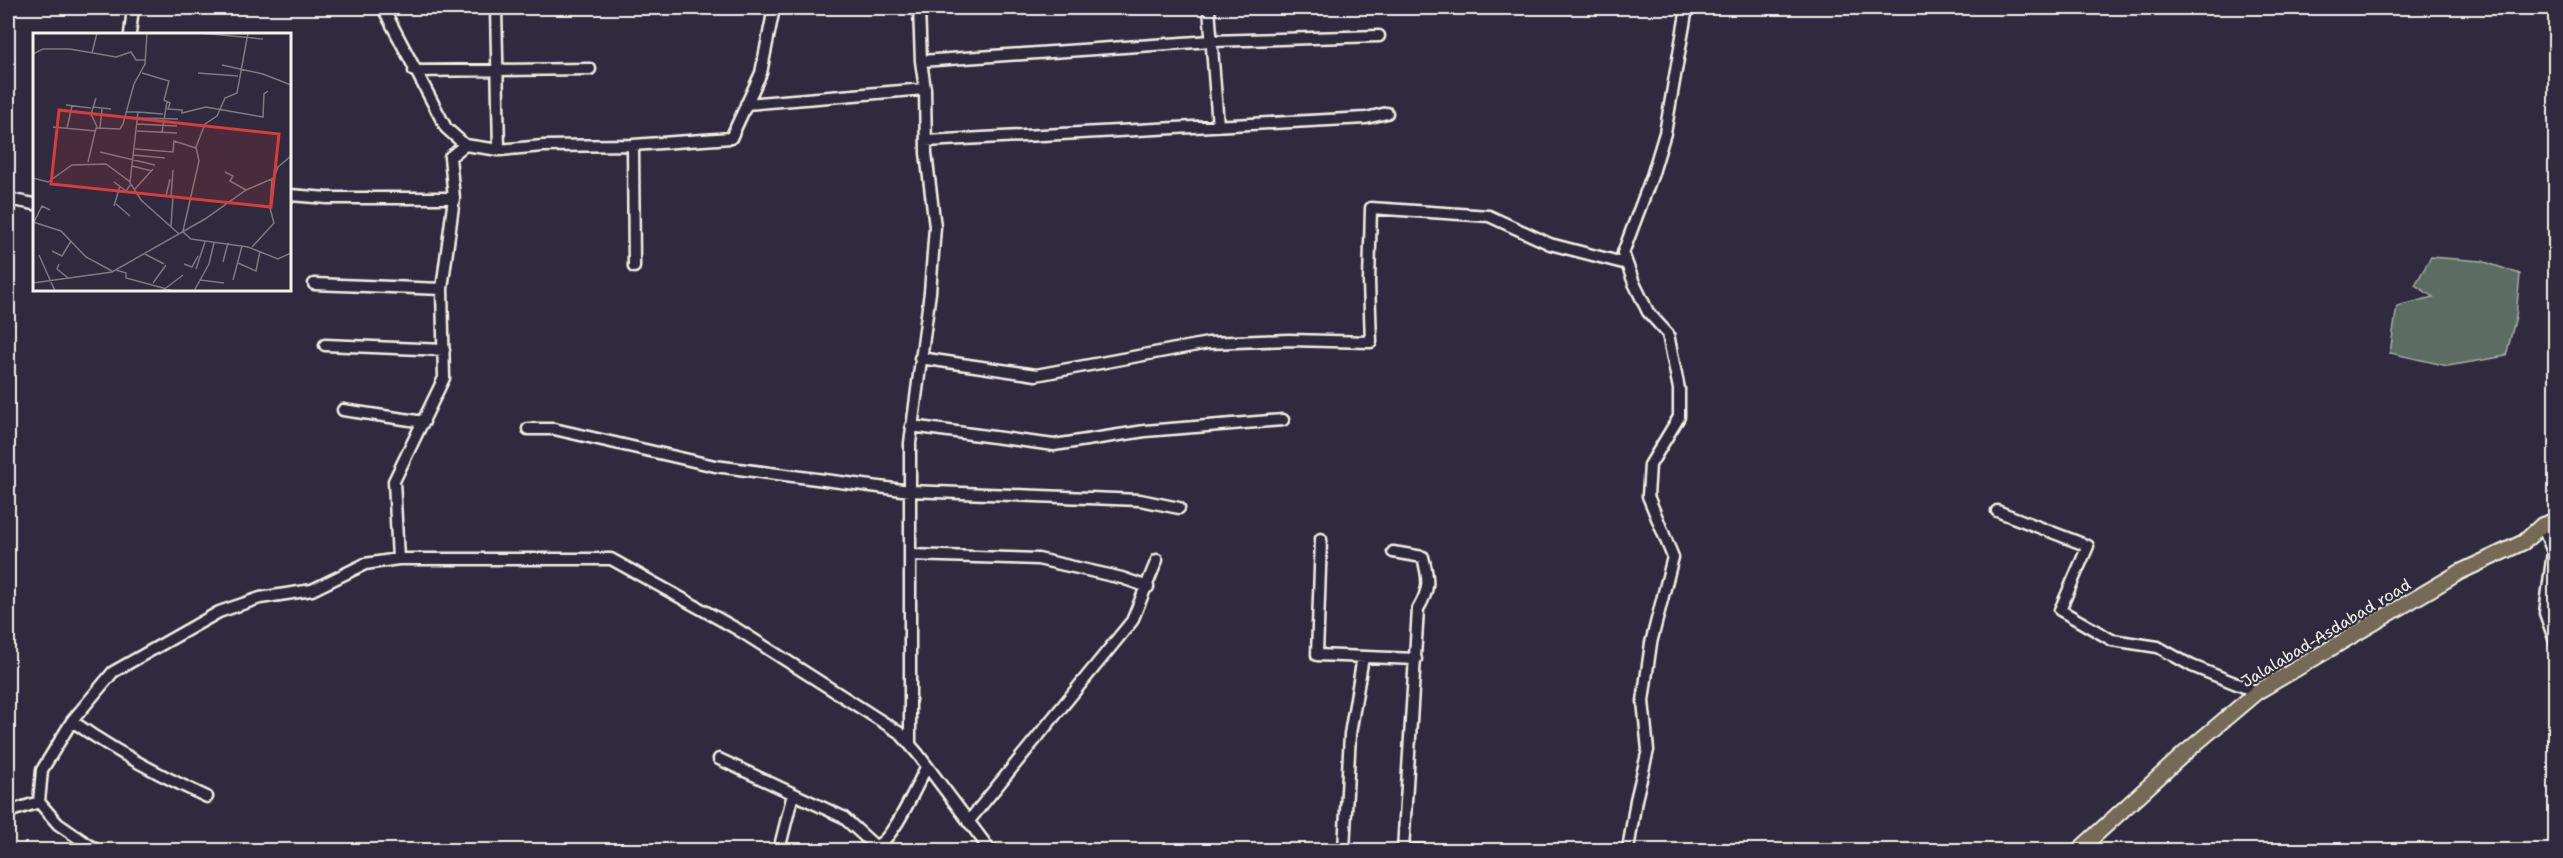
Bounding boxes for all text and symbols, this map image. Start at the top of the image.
inset map [33,33,291,291]
street label: Jalalabad-Asdabad road [2237,574,2415,692]

